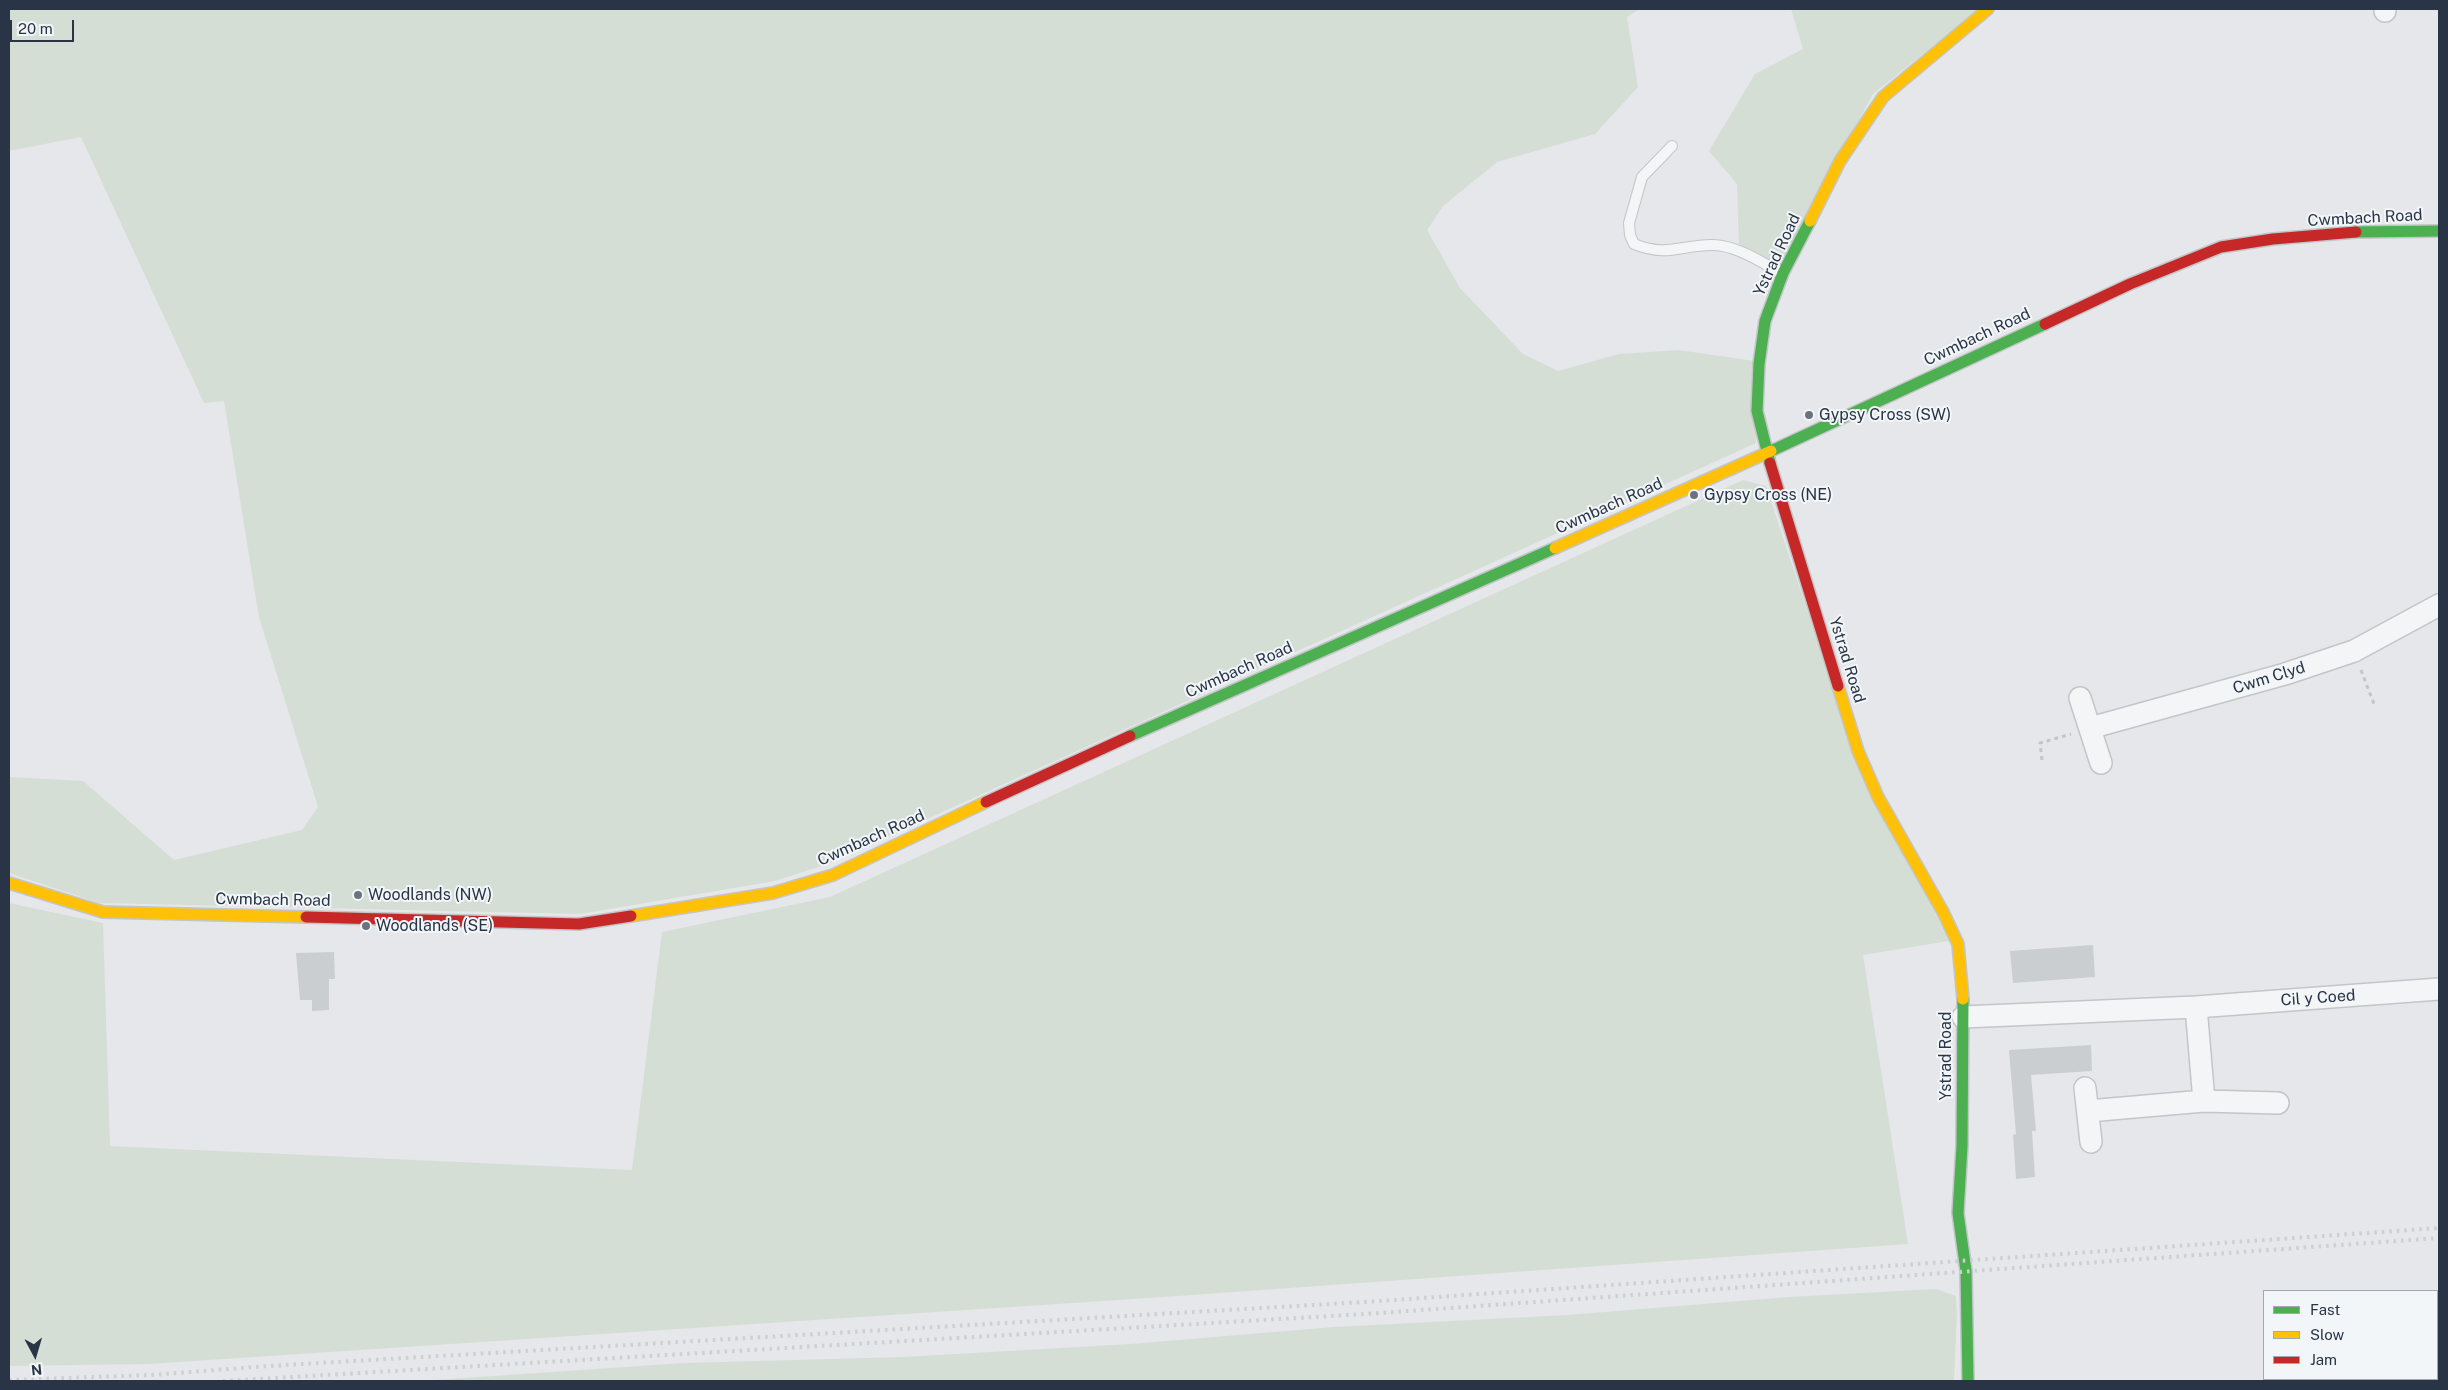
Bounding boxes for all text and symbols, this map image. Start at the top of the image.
scale bar [12,10,76,42]
text: 20 m [18,20,53,37]
street label: Cwmbach Road [2307,205,2423,231]
street label: Ystrad Road [1750,211,1804,299]
street label: Cwmbach Road [1921,304,2033,370]
place label: Gypsy Cross (SW) [1819,405,1951,425]
marker: Gypsy Cross (SW) [1803,409,1815,421]
street label: Cwmbach Road [1552,474,1666,538]
place label: Gypsy Cross (NE) [1704,485,1832,505]
marker: Gypsy Cross (NE) [1688,489,1700,501]
street label: Ystrad Road [1825,615,1869,705]
street label: Cwmbach Road [1182,638,1296,702]
street label: Cwm Clyd [2230,658,2308,698]
street label: Cwmbach Road [814,806,928,870]
place label: Woodlands (NW) [368,885,492,905]
street label: Cwmbach Road [215,889,331,911]
marker: Woodlands (NW) [352,889,364,901]
place label: Woodlands (SE) [376,916,493,936]
marker: Woodlands (SE) [360,920,372,932]
street label: Cil y Coed [2280,986,2356,1010]
street label: Ystrad Road [1936,1012,1956,1100]
legend [2263,1290,2438,1380]
text: Fast [2310,1301,2340,1318]
text: Slow [2310,1326,2344,1343]
north arrow [10,1330,60,1380]
text: Jam [2310,1351,2337,1368]
text: N [30,1361,43,1378]

